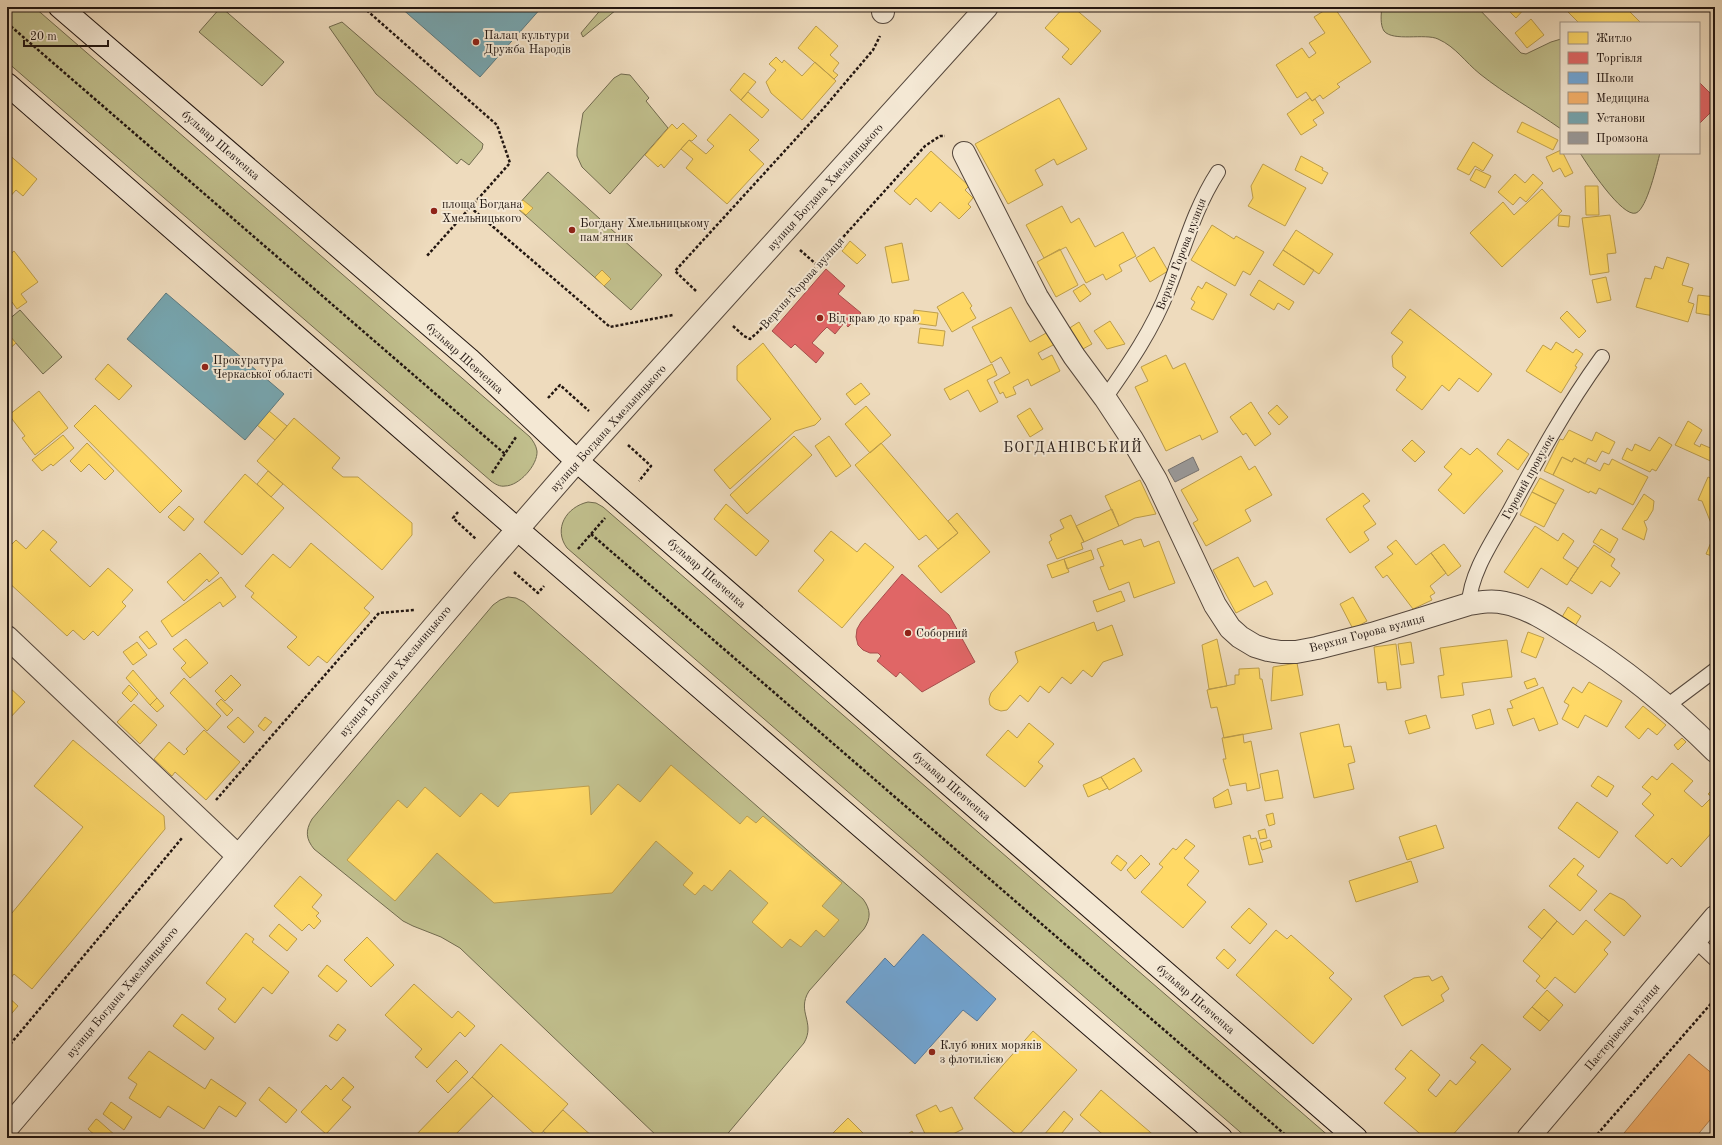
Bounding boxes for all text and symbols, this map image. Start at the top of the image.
scale bar [24,22,108,48]
legend [1560,22,1700,154]
place label: Палац культури Дружба Народів [484,30,571,56]
text: 20 m [30,31,57,43]
text: Житло [1596,33,1632,45]
marker: Палац культури Дружба Народів [471,37,481,47]
text: Торгівля [1596,52,1642,65]
text: Школи [1596,73,1634,85]
text: Медицина [1596,93,1650,105]
street label: бульвар Шевченка [179,109,262,183]
text: Установи [1596,113,1645,125]
street label: вулиця Богдана Хмельницького [766,122,886,254]
text: Промзона [1596,133,1648,145]
street label: Верхня Горова вулиця [1155,197,1209,312]
place label: площа Богдана Хмельницького [442,199,523,225]
marker: площа Богдана Хмельницького [429,206,439,216]
place label: Богдану Хмельницькому пам'ятник [580,218,710,244]
marker: Богдану Хмельницькому пам'ятник [567,225,577,235]
street label: Верхня Горова вулиця [758,235,847,332]
place label: Від краю до краю [828,312,920,325]
marker: Від краю до краю [815,313,825,323]
street label: бульвар Шевченка [423,321,505,396]
place label: Прокуратура Черкаської області [213,355,312,381]
marker: Прокуратура Черкаської області [200,362,210,372]
street label: вулиця Богдана Хмельницького [549,363,669,495]
street label: Горовий провулок [1501,433,1557,522]
district label: БОГДАНІВСЬКИЙ [1003,437,1143,455]
street label: бульвар Шевченка [665,537,748,611]
street label: вулиця Богдана Хмельницького [338,604,454,739]
street label: Верхня Горова вулиця [1308,613,1426,655]
marker: Соборний [903,628,913,638]
place label: Соборний [916,628,968,640]
street label: бульвар Шевченка [910,750,993,824]
street label: вулиця Богдана Хмельницького [65,925,181,1060]
street label: бульвар Шевченка [1154,963,1237,1037]
street label: Пастерівська вулиця [1582,981,1662,1073]
place label: Клуб юних моряків з флотилією [940,1039,1042,1066]
marker: Клуб юних моряків з флотилією [927,1047,937,1057]

